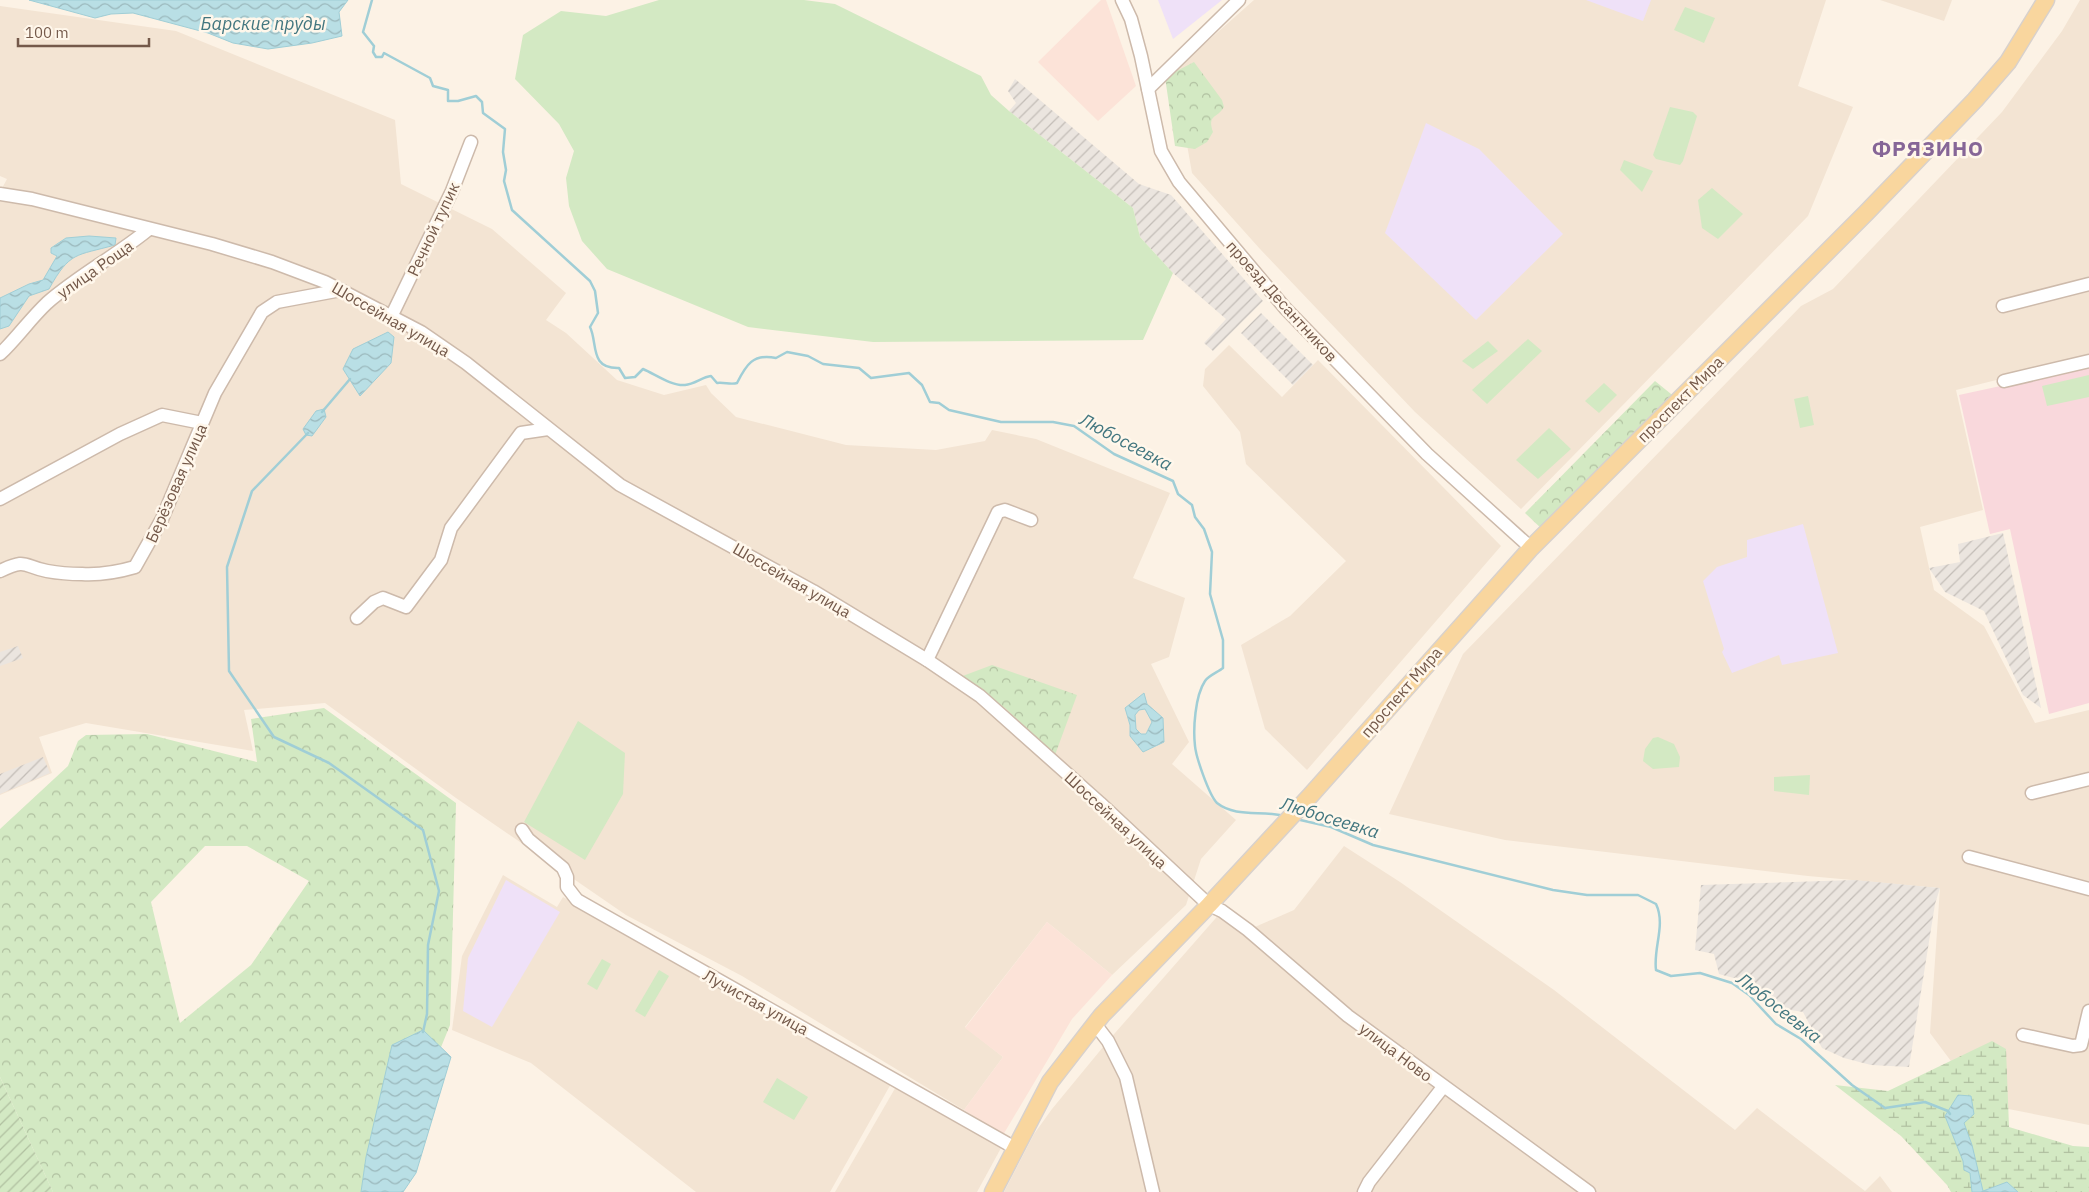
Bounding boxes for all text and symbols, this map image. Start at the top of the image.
water label: Барские пруды [200,12,326,35]
scale bar [18,15,149,47]
text: 100 m [25,23,69,42]
district label: ФРЯЗИНО [1872,134,1984,162]
street label: Речной тупик [403,179,464,279]
street label: улица Роща [53,235,137,302]
street label: проезд Десантников [1222,236,1342,366]
street label: Шоссейная улица [328,277,454,361]
street label: проспект Мира [1633,351,1728,446]
water label: Любосеевка [1075,407,1177,476]
street label: Берёзовая улица [141,420,211,546]
street label: Шоссейная улица [729,538,855,622]
street label: проспект Мира [1356,642,1446,741]
street label: Шоссейная улица [1061,767,1172,873]
water label: Любосеевка [1277,791,1382,843]
street label: Лучистая улица [700,965,813,1039]
water label: Любосеевка [1731,967,1826,1048]
street label: улица Ново [1356,1018,1436,1086]

